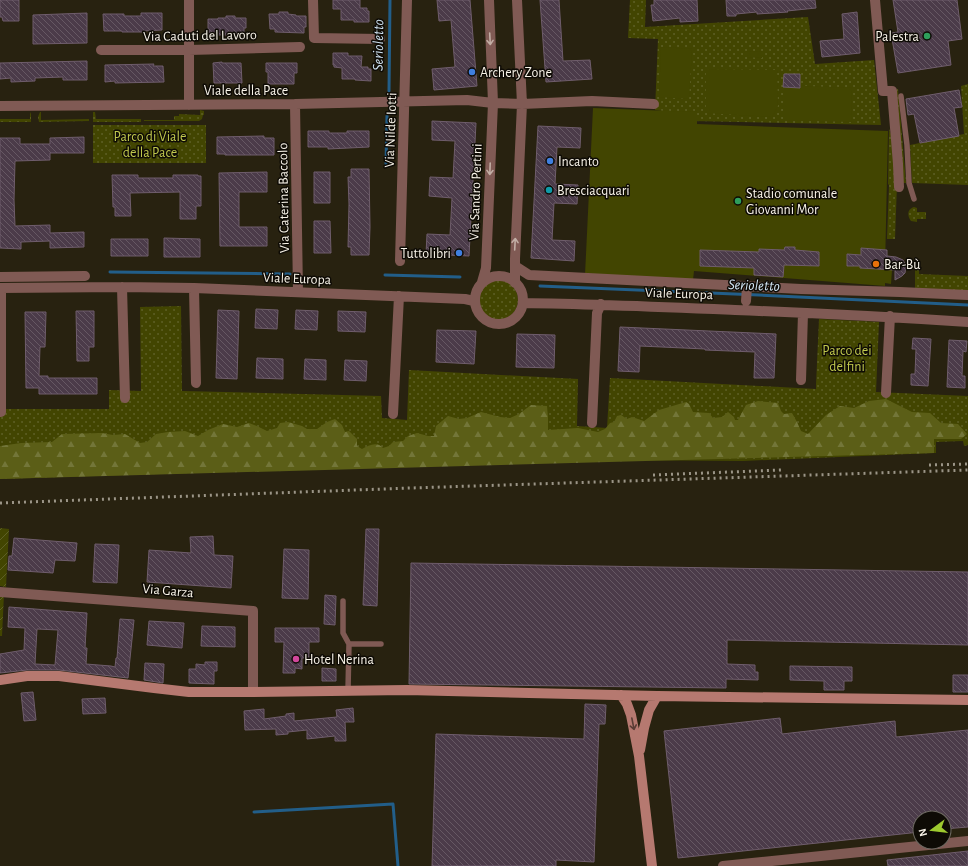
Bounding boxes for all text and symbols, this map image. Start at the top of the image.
water label: Serioletto [371,19,386,71]
street label: Via Caduti del Lavoro [143,28,257,44]
place label: Palestra [875,30,920,44]
marker: Palestra [922,31,932,41]
one-way arrow [487,32,494,45]
place label: Archery Zone [480,66,552,80]
marker: Archery Zone [467,67,477,77]
street label: Viale della Pace [204,84,288,98]
street label: Via Nilde Iotti [383,92,399,168]
park label: Parco di Viale della Pace [114,130,186,160]
street label: Via Caterina Baccolo [276,143,292,253]
street label: Via Sandro Pertini [467,143,485,241]
place label: Incanto [558,155,599,169]
marker: Incanto [545,156,555,166]
one-way arrow [487,162,494,175]
place label: Bresciacquari [557,184,630,198]
marker: Bresciacquari [544,185,554,195]
place label: Stadio comunale Giovanni Mor [746,187,837,217]
marker: Stadio comunale Giovanni Mor [733,196,743,206]
one-way arrow [512,238,519,251]
place label: Tuttolibri [401,247,451,261]
marker: Tuttolibri [454,248,464,258]
place label: Bar-Bù [884,258,920,272]
marker: Bar-Bù [871,259,881,269]
street label: Viale Europa [263,271,332,287]
water label: Serioletto [728,277,780,294]
street label: Viale Europa [645,286,714,302]
park label: Parco dei delfini [822,344,872,374]
street label: Via Garza [142,582,195,600]
place label: Hotel Nerina [304,653,375,667]
marker: Hotel Nerina [291,654,301,664]
one-way arrow [629,717,637,730]
north arrow [912,810,952,850]
text: N [917,827,929,838]

